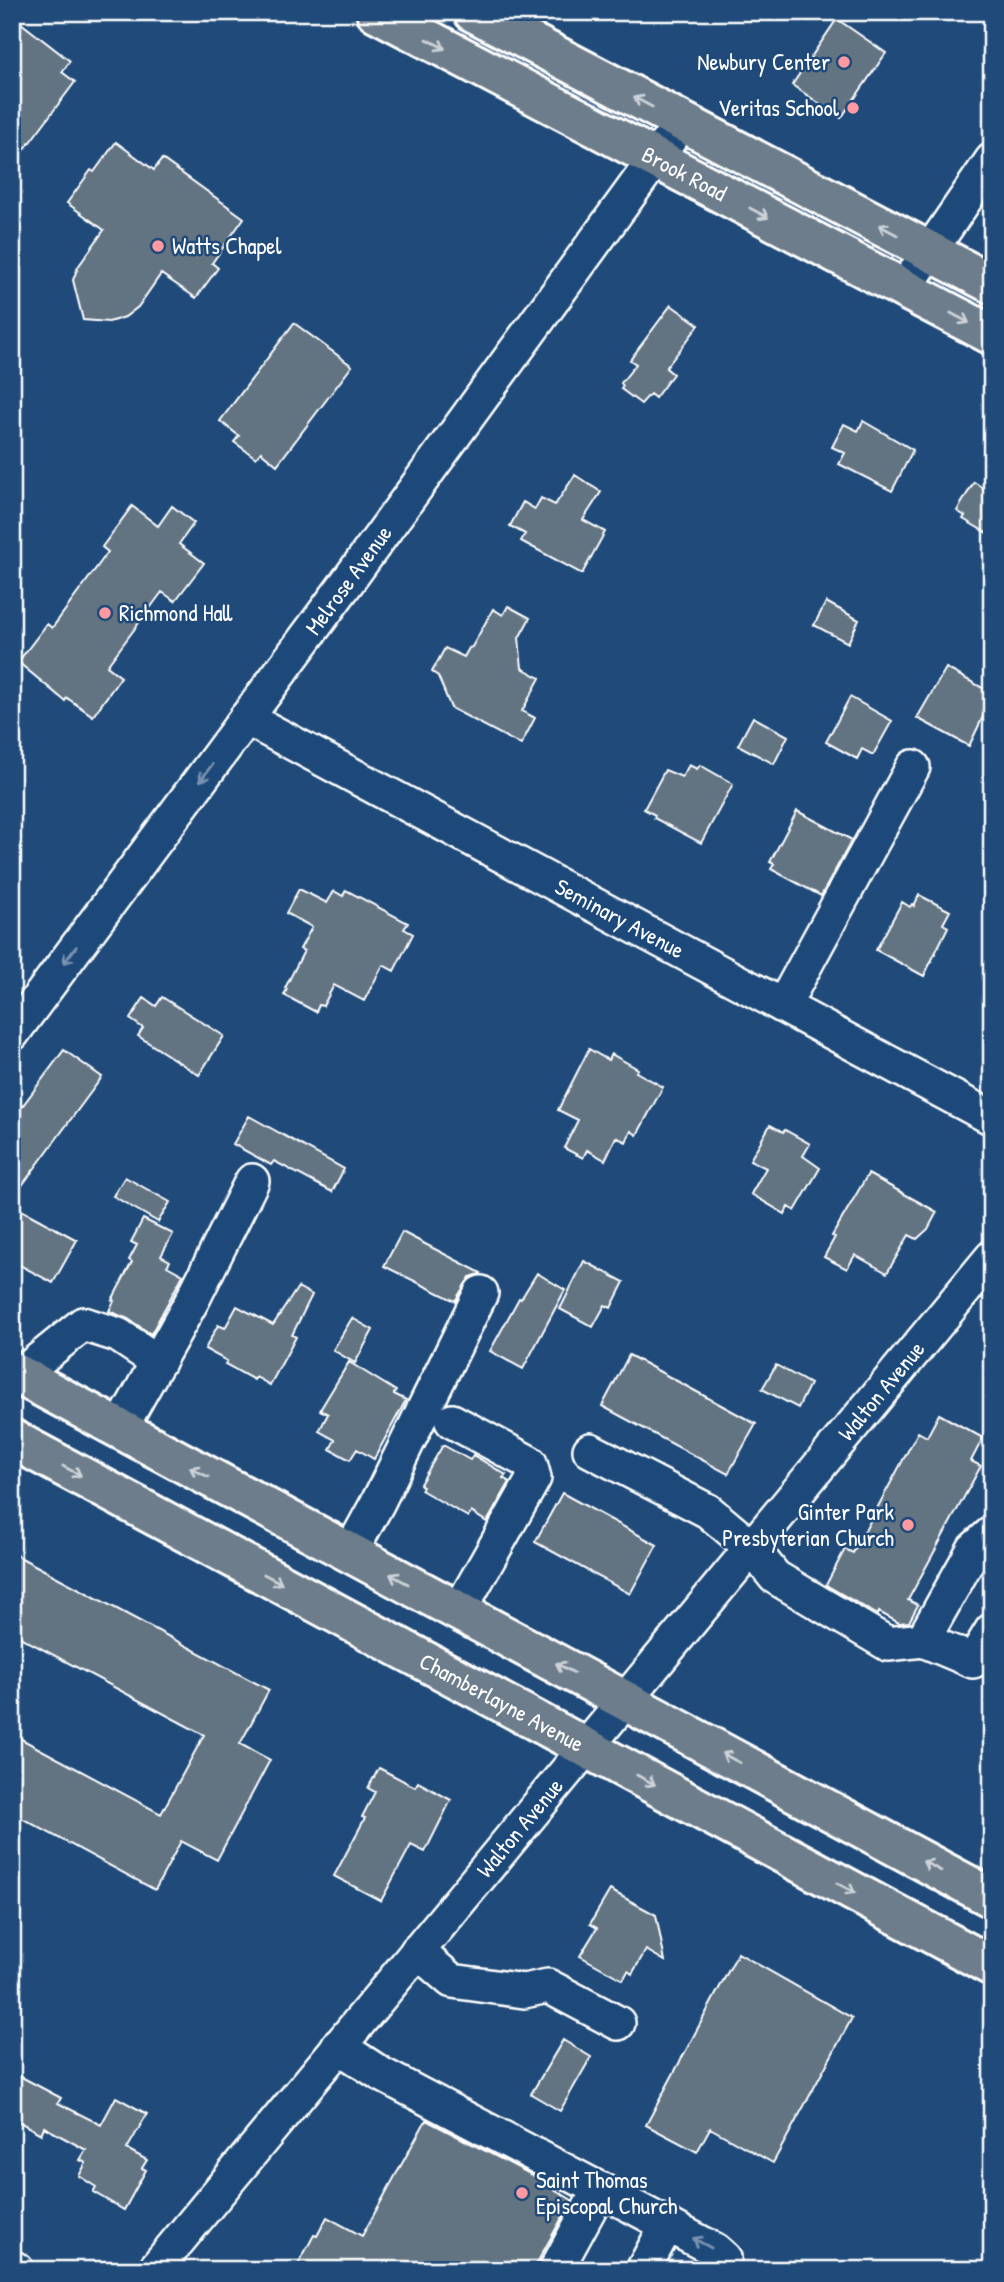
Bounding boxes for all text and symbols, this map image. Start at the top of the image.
one-way arrow [425,38,446,51]
place label: Newbury Center [697,46,830,77]
marker: Newbury Center [836,54,852,70]
place label: Veritas School [718,92,840,123]
one-way arrow [633,94,654,108]
marker: Veritas School [845,100,861,116]
street label: Brook Road [637,138,732,208]
one-way arrow [748,206,769,220]
one-way arrow [878,223,899,236]
place label: Watts Chapel [172,230,282,261]
marker: Watts Chapel [150,238,166,254]
one-way arrow [950,312,970,326]
street label: Melrose Avenue [297,519,399,641]
place label: Richmond Hall [119,597,234,628]
marker: Richmond Hall [97,605,113,621]
one-way arrow [199,763,213,782]
street label: Seminary Avenue [550,871,690,965]
one-way arrow [63,946,78,964]
street label: Walton Avenue [831,1334,931,1447]
one-way arrow [62,1464,82,1478]
one-way arrow [189,1464,209,1478]
place label: Ginter Park Presbyterian Church [722,1496,894,1553]
marker: Ginter Park Presbyterian Church [900,1517,916,1533]
one-way arrow [389,1572,410,1585]
one-way arrow [262,1573,283,1586]
street label: Chamberlayne Avenue [414,1645,590,1759]
one-way arrow [555,1661,576,1675]
one-way arrow [722,1751,742,1765]
street label: Walton Avenue [469,1771,570,1884]
one-way arrow [635,1773,655,1787]
one-way arrow [922,1859,942,1873]
one-way arrow [835,1882,856,1895]
place label: Saint Thomas Episcopal Church [536,2164,678,2221]
marker: Saint Thomas Episcopal Church [514,2185,530,2201]
one-way arrow [692,2236,713,2249]

